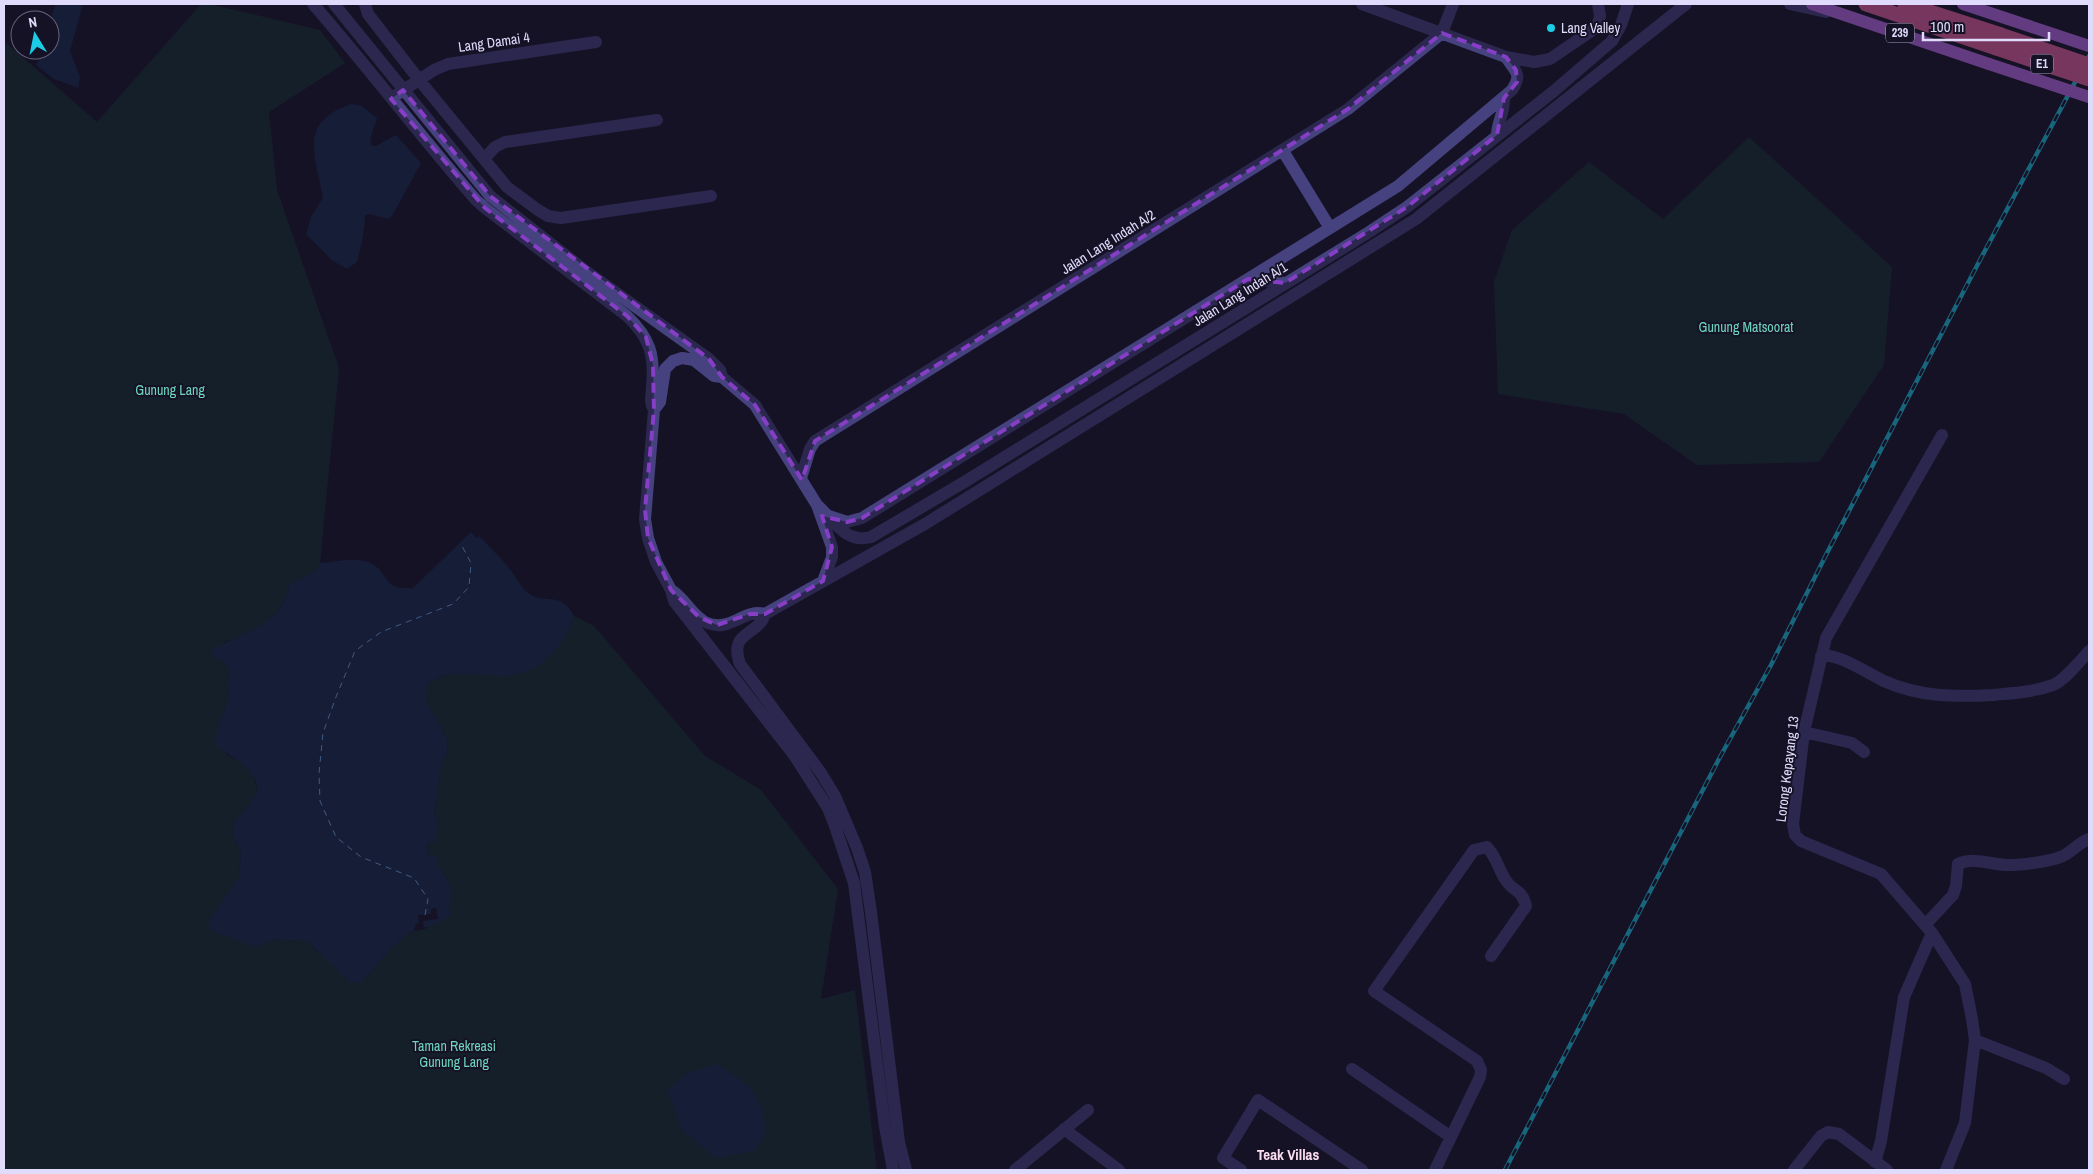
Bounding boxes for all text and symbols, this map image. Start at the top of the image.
north arrow [10,10,60,60]
scale bar [1923,10,2049,42]
text: N [27,13,38,32]
text: 100 m [1930,16,1964,37]
place label: Lang Valley [1561,19,1620,37]
marker: Lang Valley [1545,22,1557,34]
road number: 239 [1886,23,1914,42]
street label: Lang Damai 4 [457,28,532,56]
road number: E1 [2031,54,2053,74]
street label: Jalan Lang Indah A/2 [1057,206,1159,278]
street label: Jalan Lang Indah A/1 [1189,257,1291,330]
park label: Gunung Matsoorat [1698,318,1794,336]
park label: Gunung Lang [135,381,205,399]
street label: Lorong Kepayang 13 [1772,715,1802,823]
park label: Taman Rekreasi Gunung Lang [412,1037,496,1071]
district label: Teak Villas [1257,1144,1319,1165]

